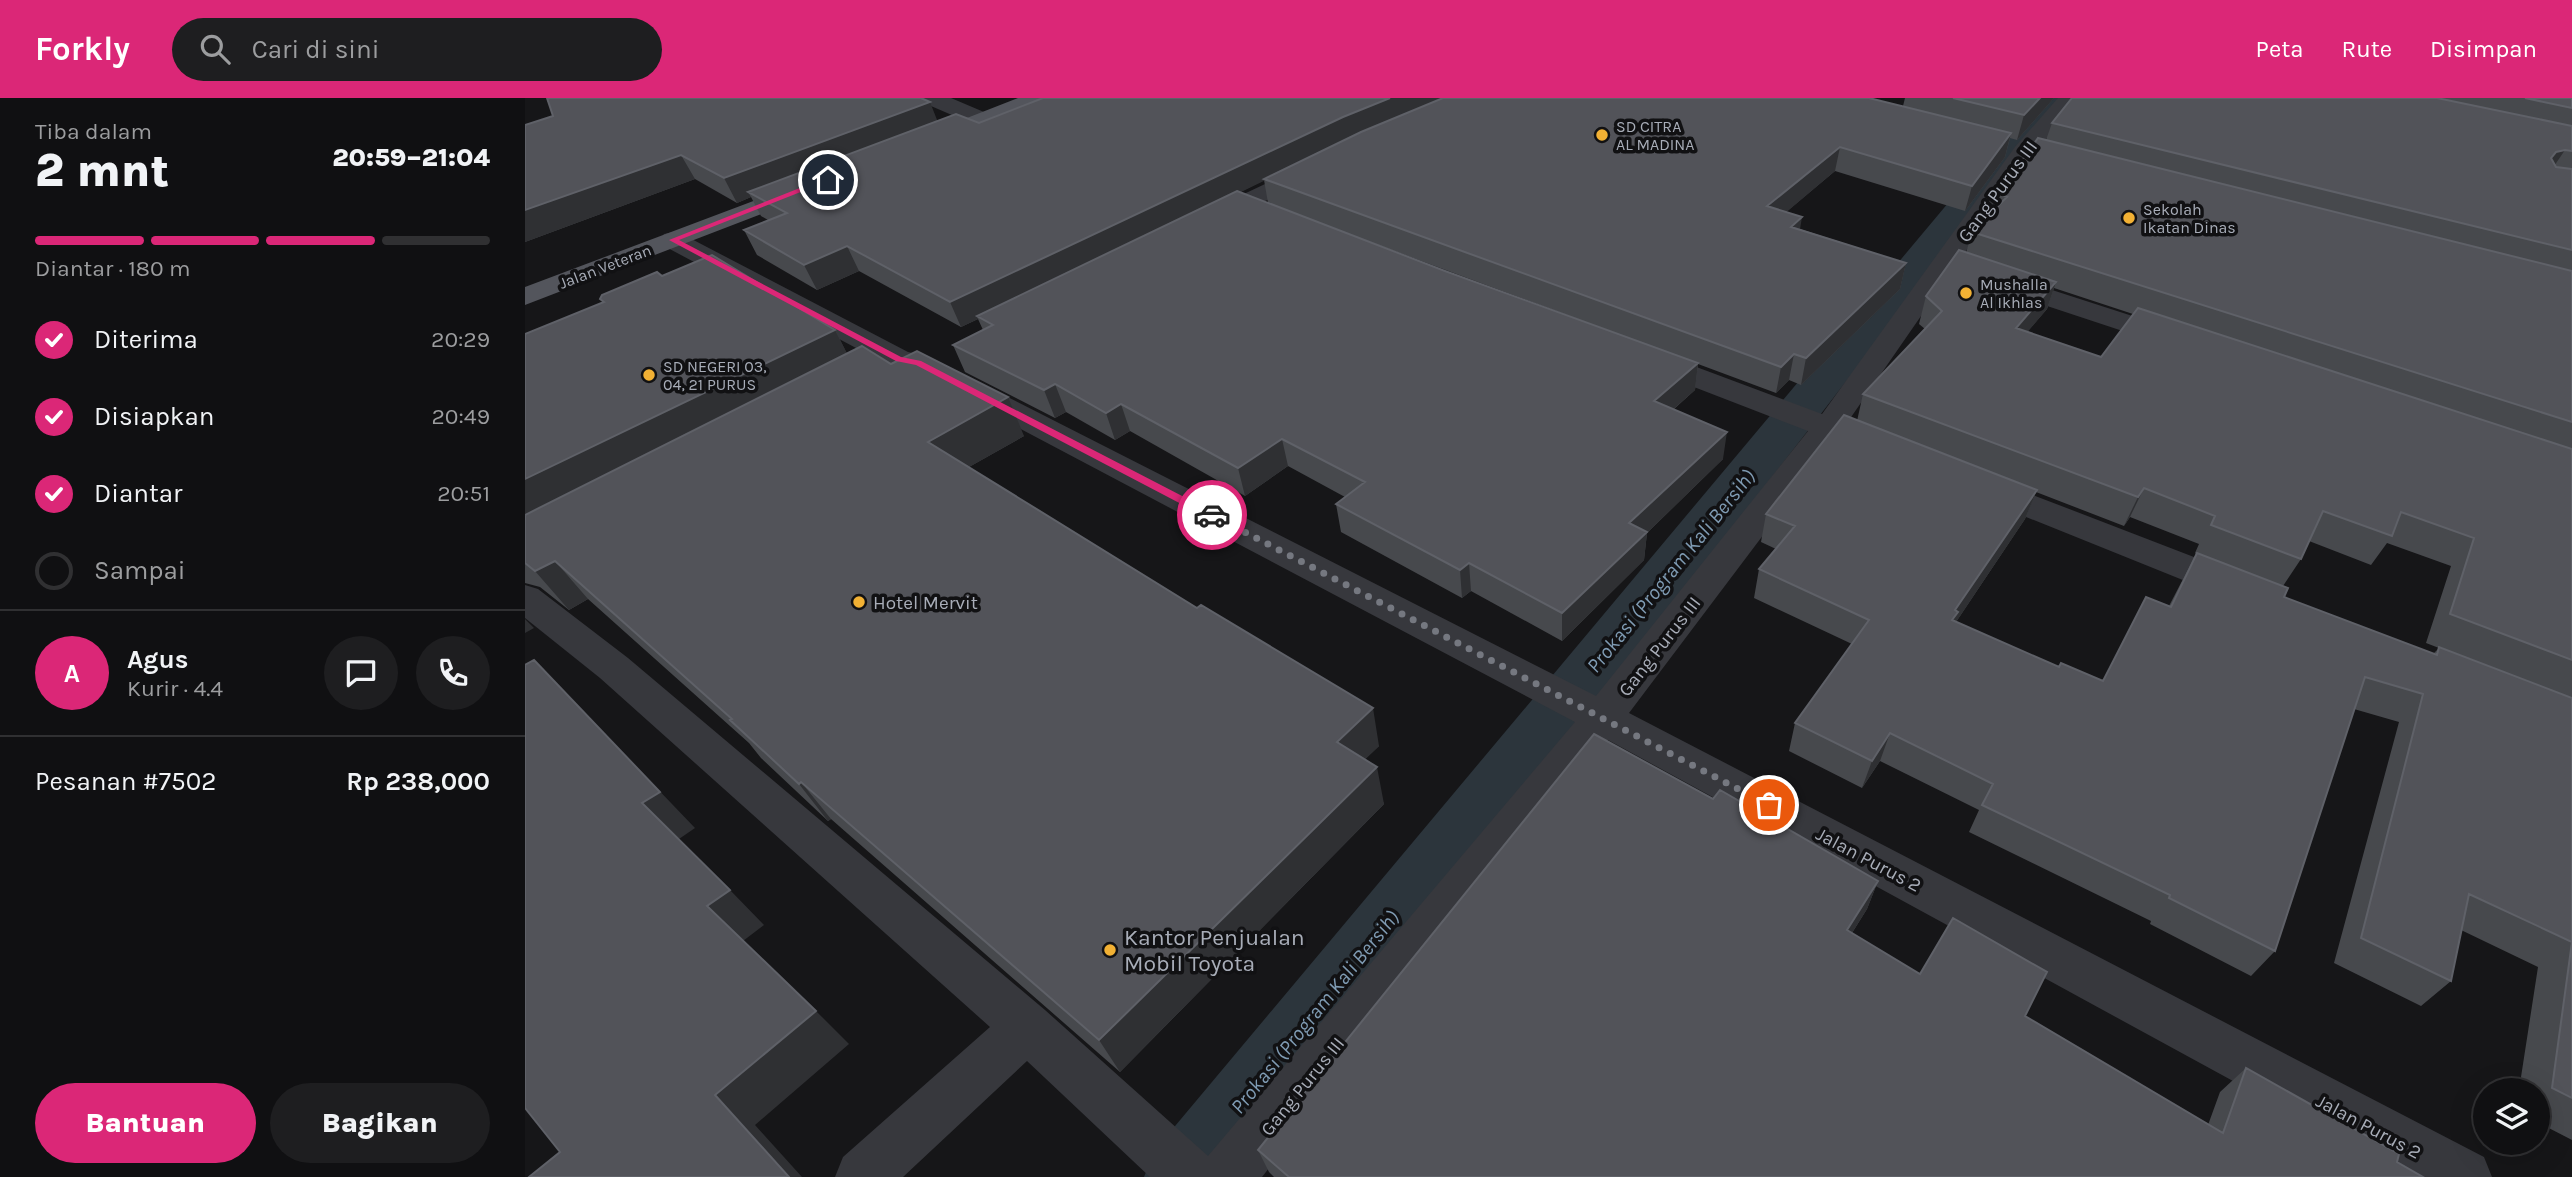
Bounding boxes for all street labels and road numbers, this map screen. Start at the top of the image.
street label: Gang Purus III [1954,136,2042,247]
street label: Jalan Veteran [556,240,654,293]
street label: Gang Purus III [1614,592,1705,701]
street label: Jalan Purus 2 [1812,823,1925,897]
street label: Gang Purus III [1256,1033,1349,1140]
street label: Jalan Purus 2 [2312,1090,2425,1164]

